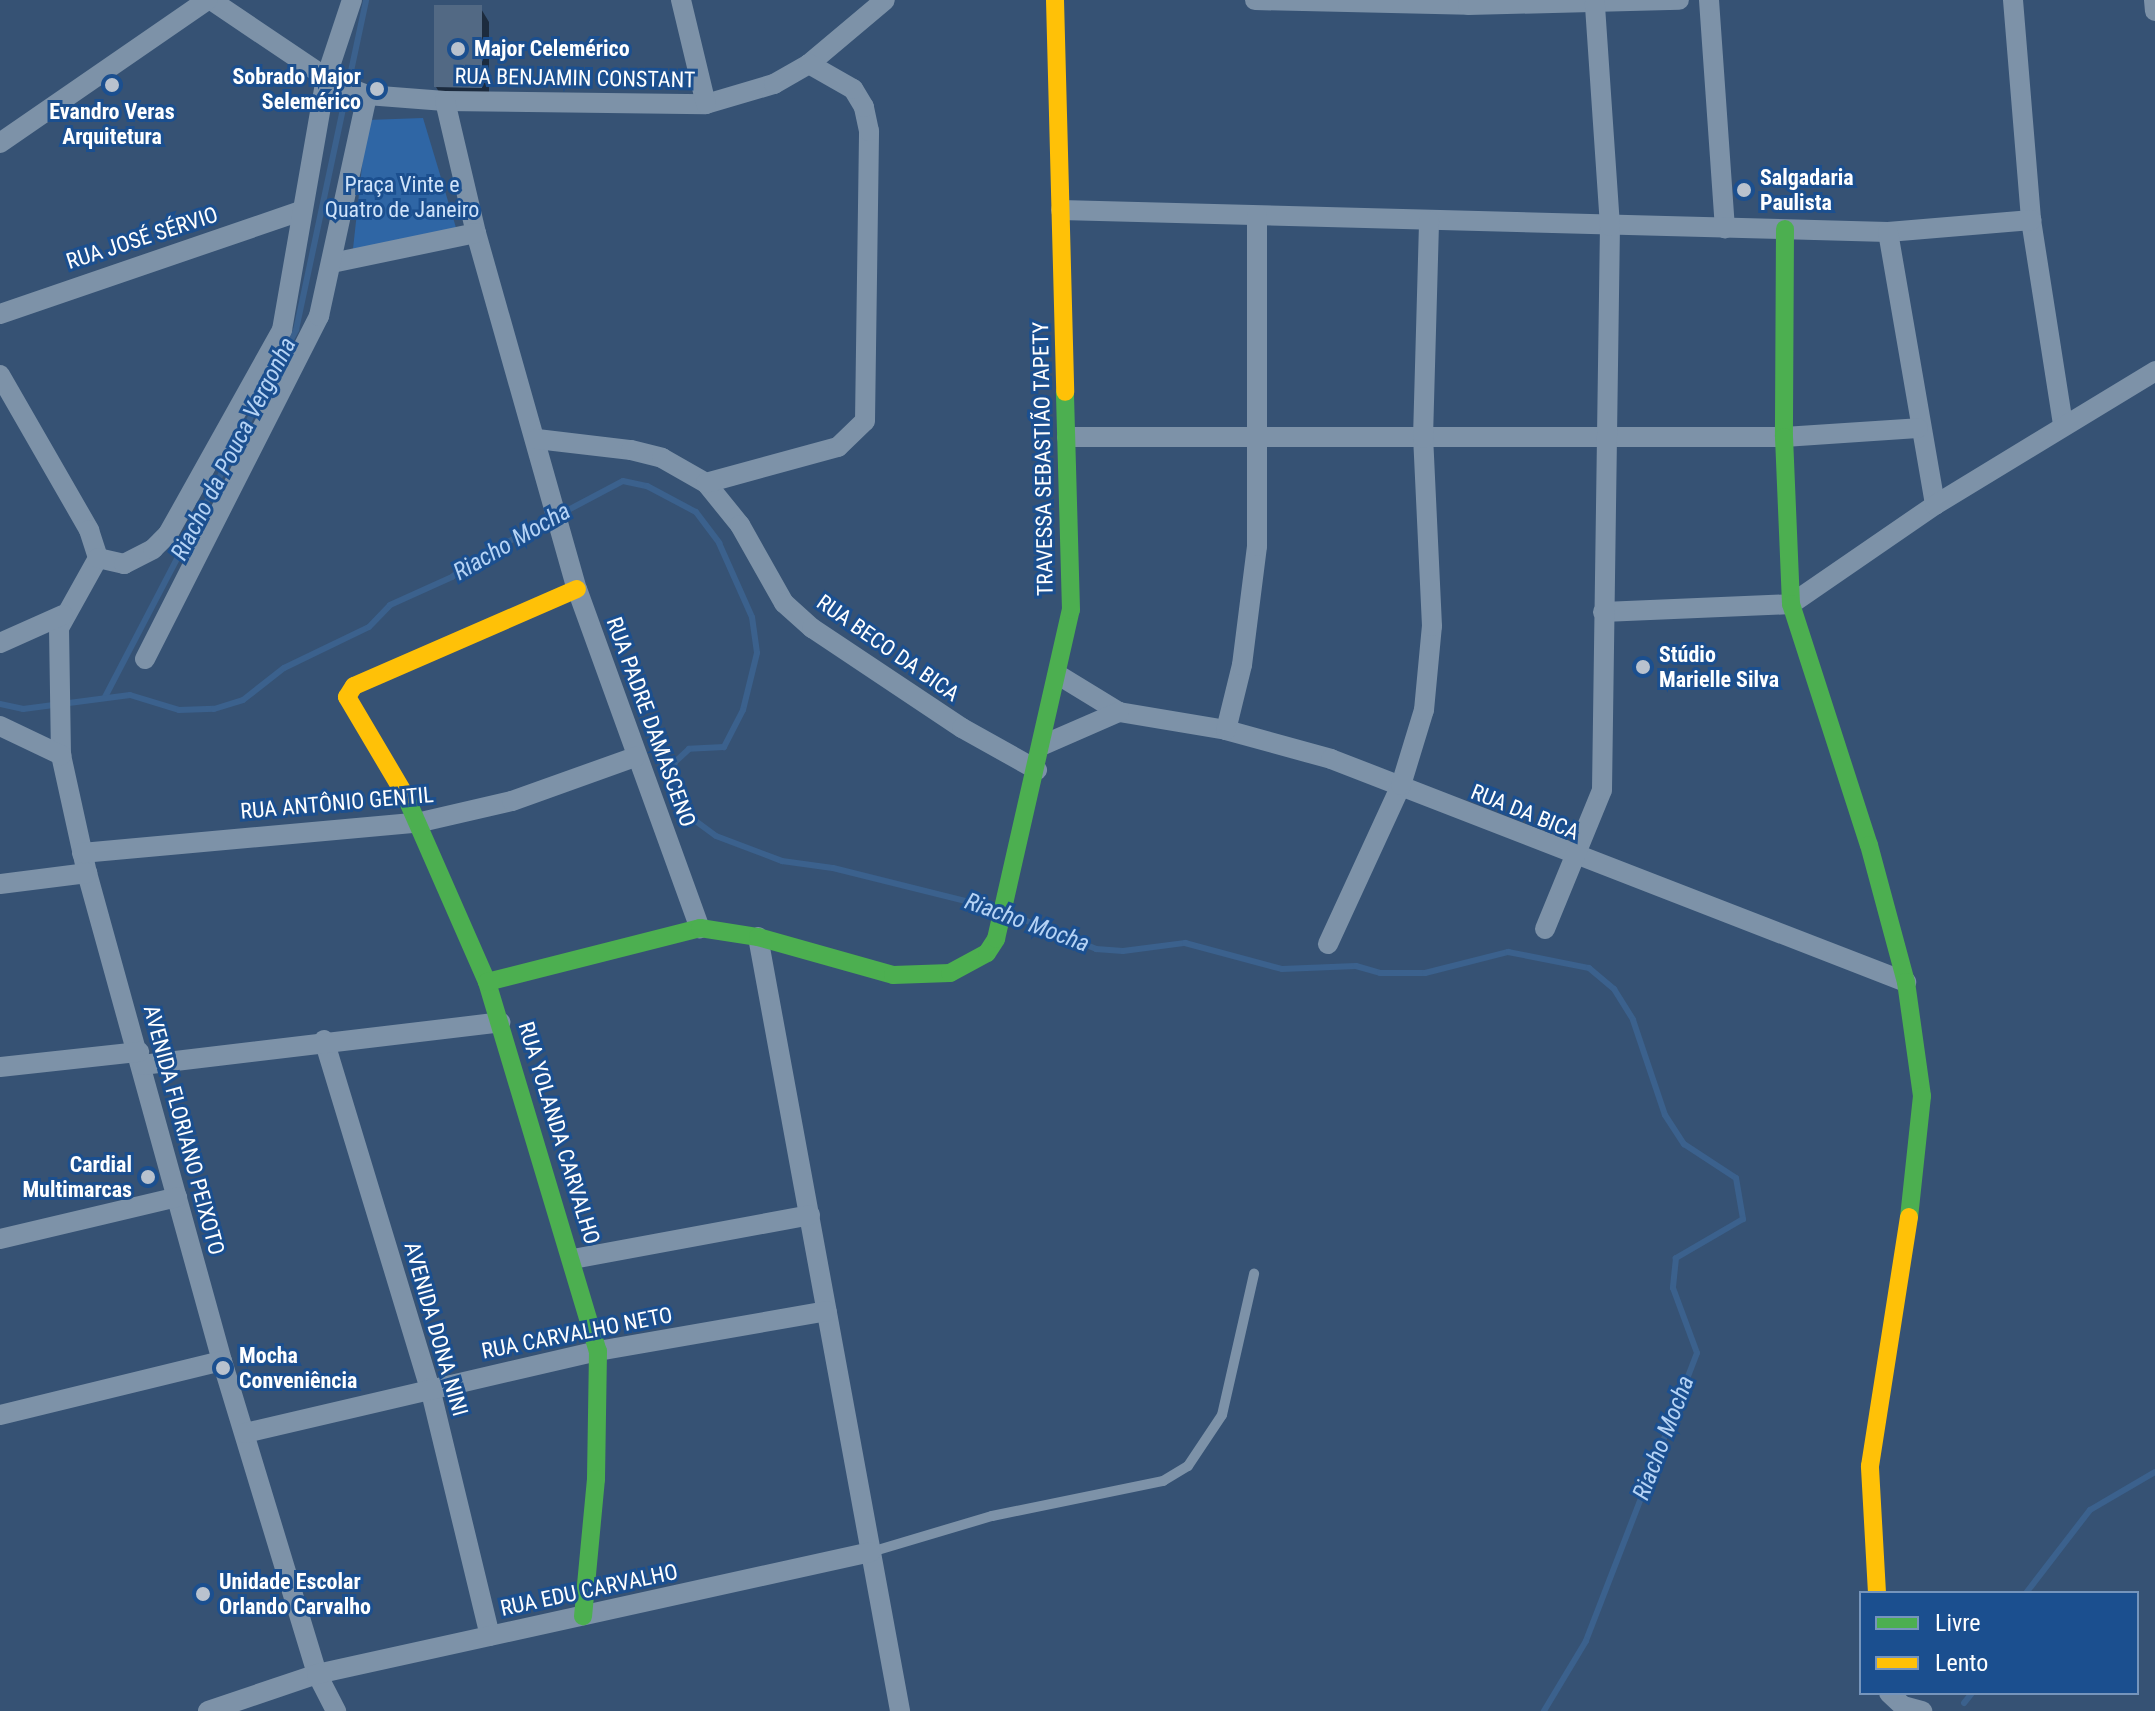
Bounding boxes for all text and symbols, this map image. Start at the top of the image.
place label: Major Celemérico [474,36,630,62]
marker: Major Celemérico [449,40,467,58]
place label: Sobrado Major Selemérico [232,63,361,114]
street label: RUA BENJAMIN CONSTANT [454,63,696,93]
marker: Evandro Veras Arquitetura [103,76,121,94]
marker: Sobrado Major Selemérico [368,80,386,98]
place label: Evandro Veras Arquitetura [49,98,175,150]
place label: Salgadaria Paulista [1760,164,1854,216]
park label: Praça Vinte e Quatro de Janeiro [325,171,479,222]
marker: Salgadaria Paulista [1735,181,1753,199]
street label: RUA JOSÉ SÉRVIO [63,201,221,275]
street label: TRAVESSA SEBASTIÃO TAPETY [1027,321,1059,597]
water label: Riacho da Pouca Vergonha [165,333,303,565]
water label: Riacho Mocha [448,497,576,587]
street label: RUA BECO DA BICA [812,589,964,707]
street label: RUA PADRE DAMASCENO [601,613,701,831]
place label: Stúdio Marielle Silva [1659,641,1779,692]
marker: Stúdio Marielle Silva [1634,658,1652,676]
street label: RUA DA BICA [1467,778,1583,846]
street label: RUA ANTÔNIO GENTIL [239,781,435,825]
water label: Riacho Mocha [961,887,1093,959]
street label: AVENIDA FLORIANO PEIXOTO [138,1002,230,1258]
street label: RUA YOLANDA CARVALHO [513,1019,605,1247]
place label: Cardial Multimarcas [22,1151,132,1202]
marker: Cardial Multimarcas [139,1168,157,1186]
street label: AVENIDA DONA NINI [399,1239,473,1419]
street label: RUA CARVALHO NETO [479,1302,675,1364]
place label: Mocha Conveniência [239,1342,357,1394]
marker: Mocha Conveniência [214,1359,232,1377]
water label: Riacho Mocha [1627,1372,1701,1504]
street label: RUA EDU CARVALHO [498,1558,680,1622]
place label: Unidade Escolar Orlando Carvalho [219,1568,371,1620]
marker: Unidade Escolar Orlando Carvalho [194,1585,212,1603]
legend [1859,1591,2139,1695]
text: Livre [1935,1609,1981,1637]
text: Lento [1935,1649,1988,1677]

